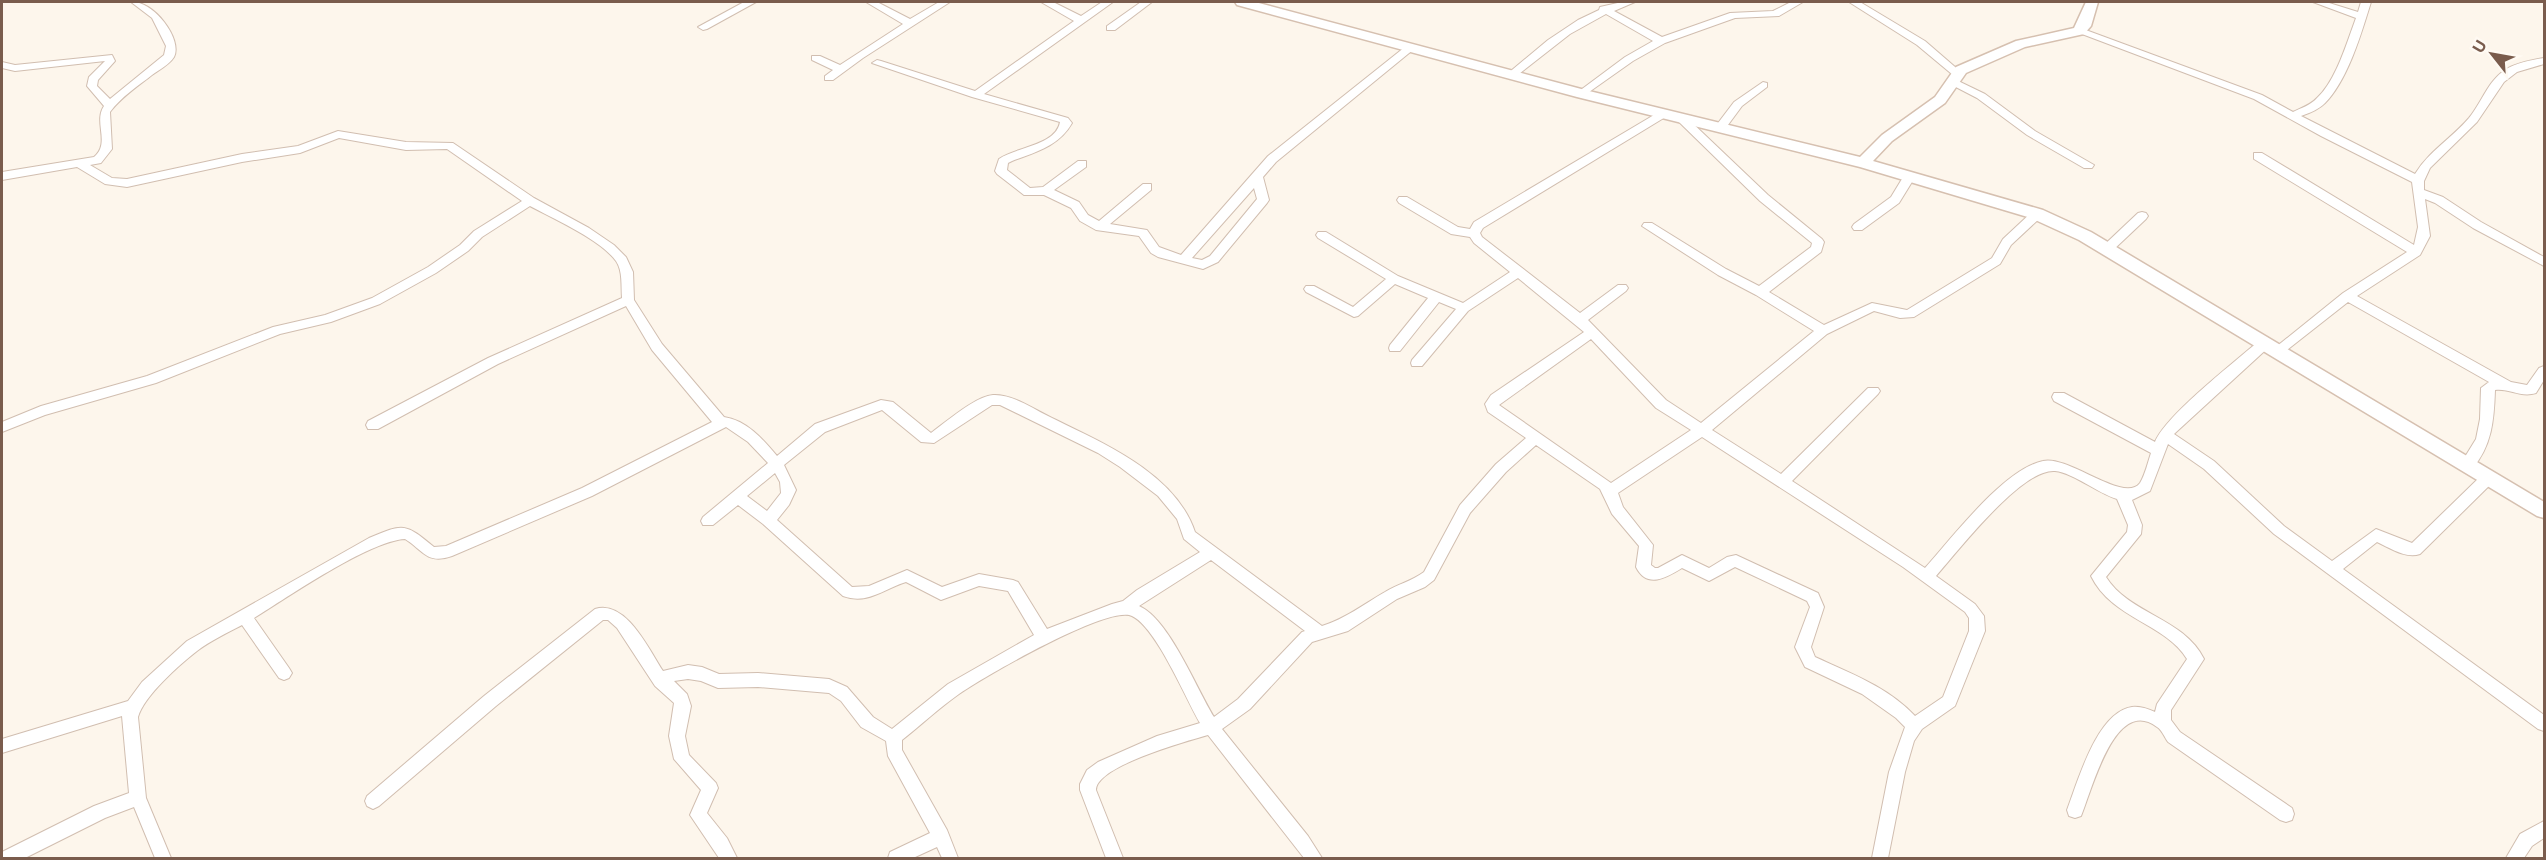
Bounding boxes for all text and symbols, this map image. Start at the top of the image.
north arrow [2462,24,2522,84]
text: U [2467,35,2492,57]

